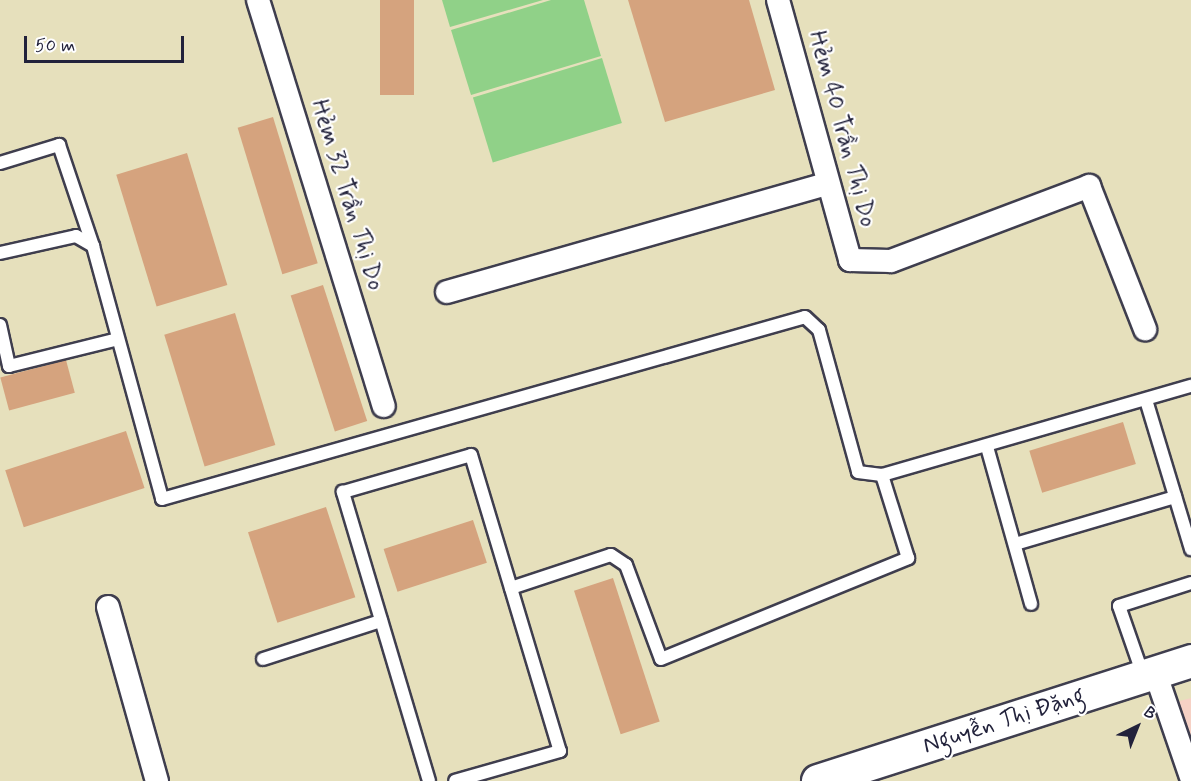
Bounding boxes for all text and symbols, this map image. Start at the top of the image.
scale bar [27,24,188,62]
street label: Hẻm 40 Trần Thị Do [802,28,882,230]
text: 50 m [35,34,75,58]
street label: Hẻm 32 Trần Thị Do [304,97,390,293]
street label: Nguyễn Thị Đặng [920,681,1088,761]
north arrow [1107,697,1167,757]
text: B [1139,702,1160,725]

